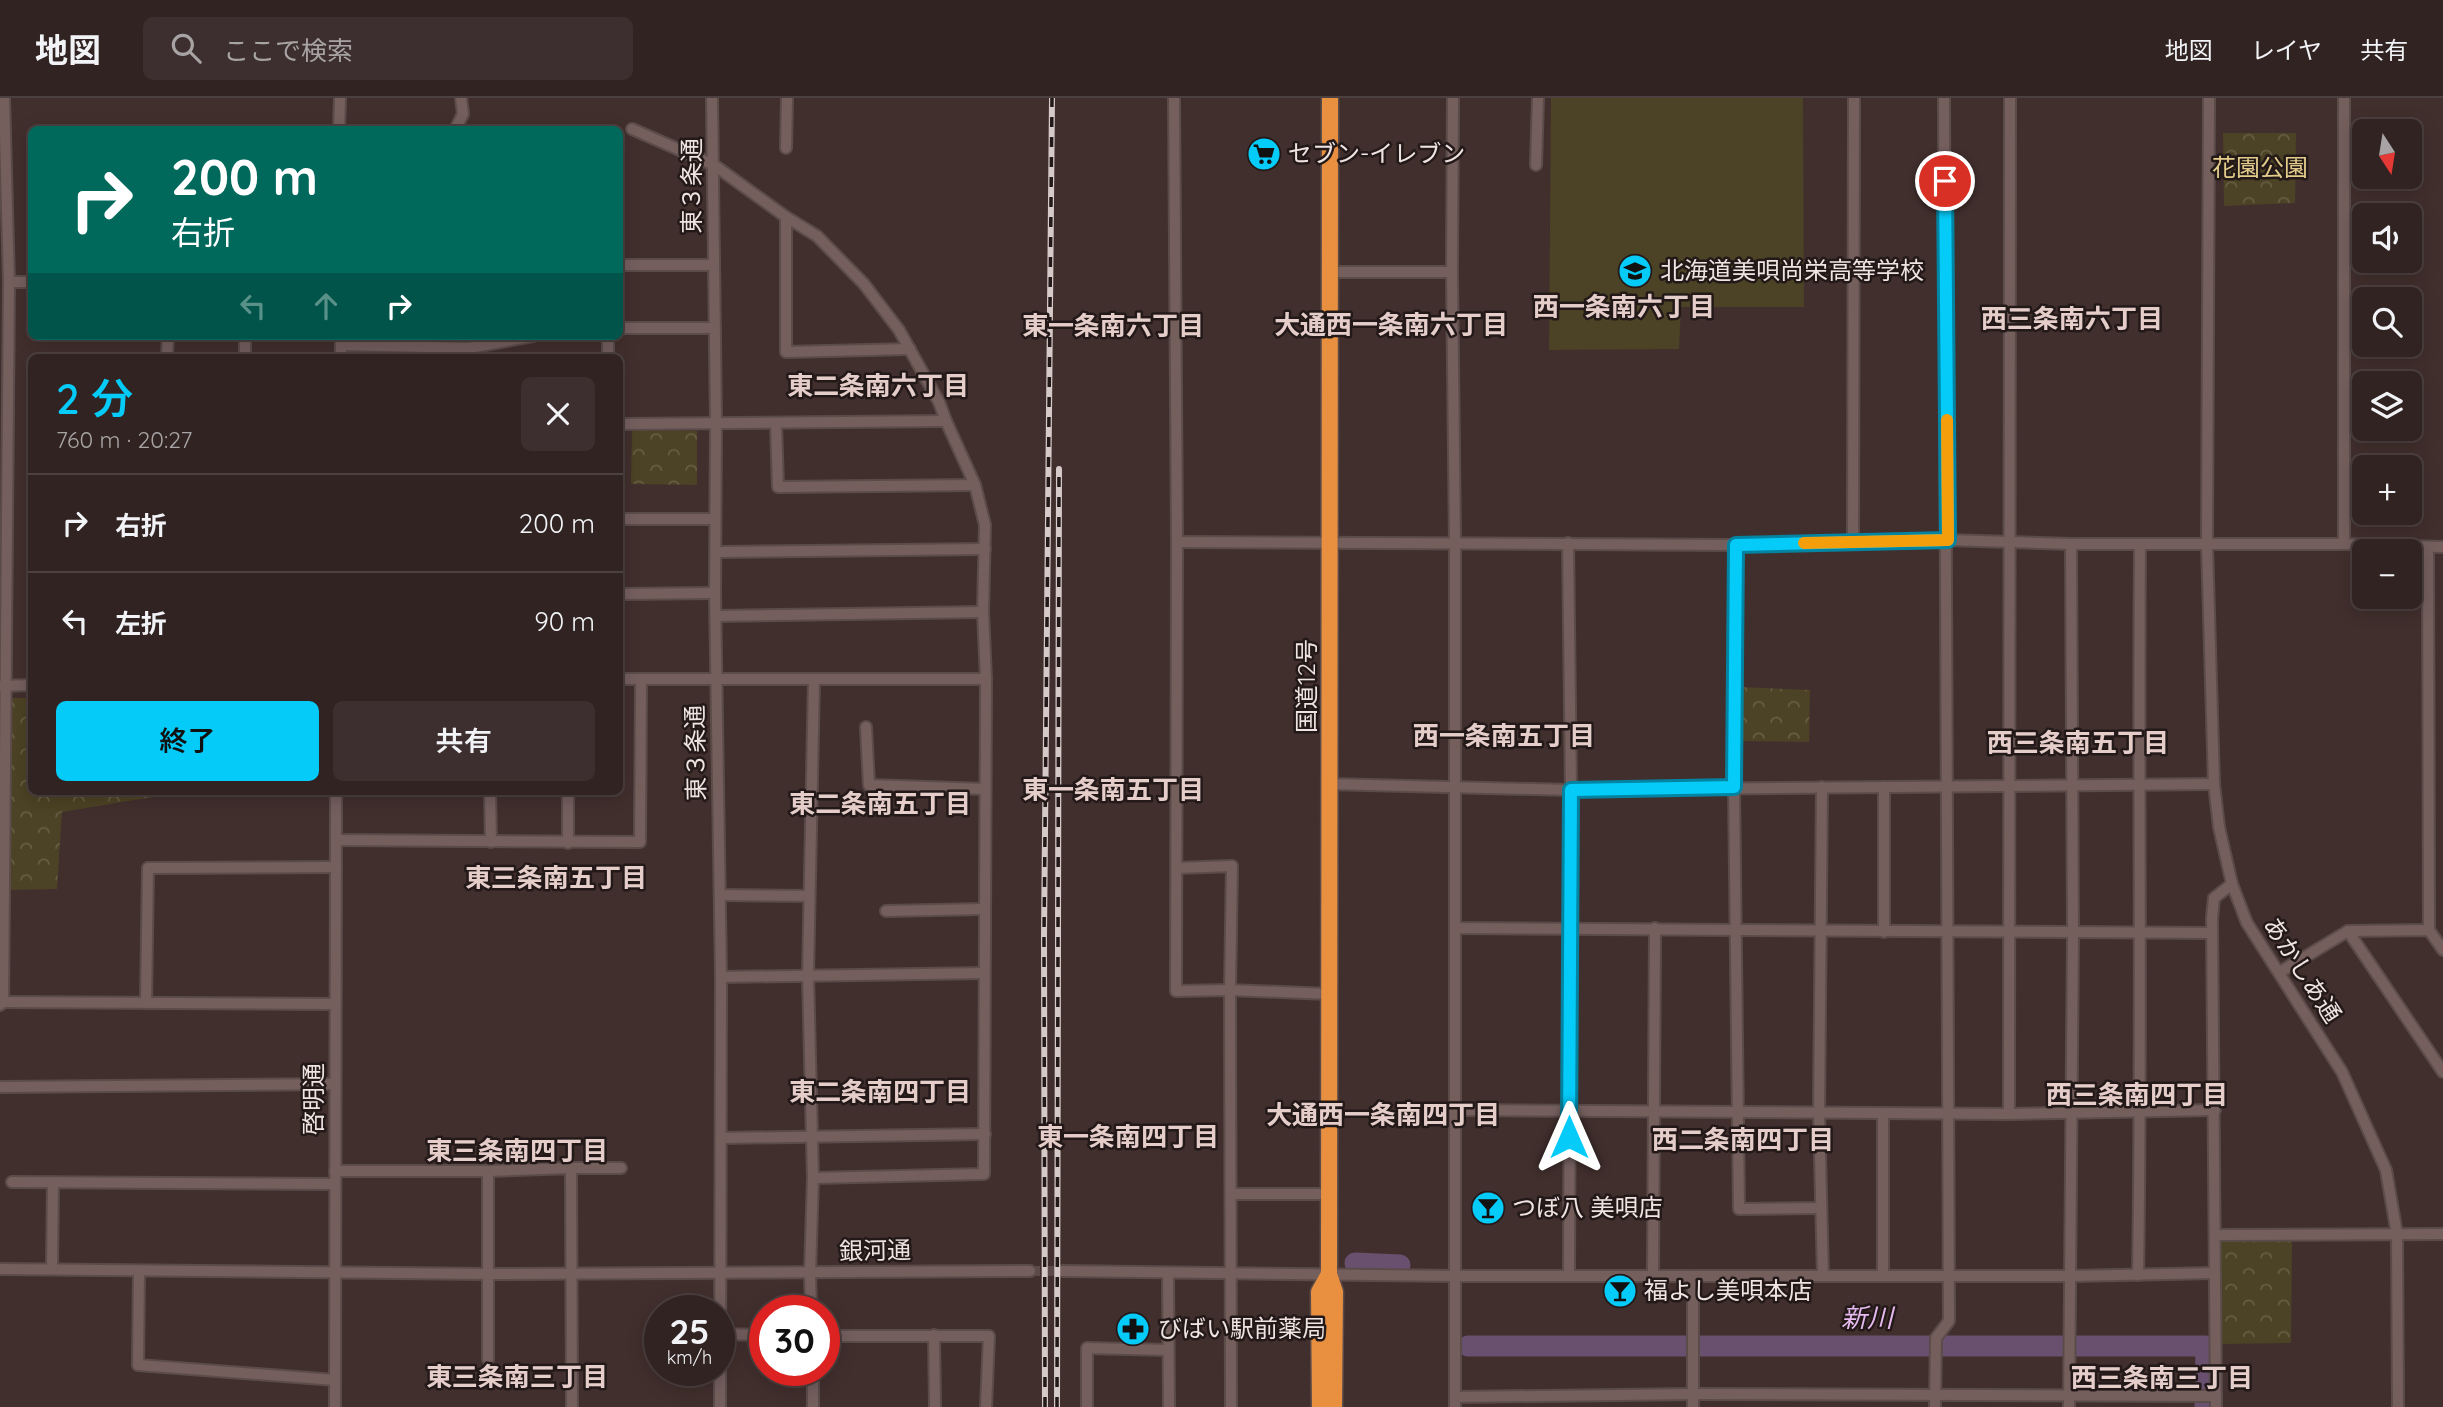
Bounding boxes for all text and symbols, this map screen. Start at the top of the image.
search box [143,17,633,80]
text: 地図 [35,29,101,70]
icon: search [167,29,205,67]
text: ここで検索 [223,34,353,67]
text: 地図 [2165,35,2213,65]
text: レイヤ [2251,35,2322,65]
text: 共有 [2360,35,2408,65]
north arrow [2352,119,2422,189]
map controls [2352,119,2422,609]
supermarket icon: セブン-イレブン [1245,135,1283,173]
street label: 東３条通 [676,138,706,234]
place label: セブン-イレブン [1288,138,1465,168]
text: 200 m [171,146,318,207]
pin [1915,151,1975,211]
park label: 花園公園 [2212,152,2308,182]
icon: right [56,154,147,245]
icon: arrive [1926,162,1964,200]
button: sound [2352,203,2422,273]
text: 右折 [171,212,235,252]
school or university icon: 北海道美唄尚栄高等学校 [1616,252,1654,290]
place label: 北海道美唄尚栄高等学校 [1660,255,1924,285]
icon: left [234,287,272,325]
icon: ahead [307,287,345,325]
icon: right [380,287,418,325]
button: search [2352,287,2422,357]
district label: 西一条南六丁目 [1533,290,1715,323]
district label: 西三条南六丁目 [1981,302,2163,335]
district label: 大通西一条南六丁目 [1274,308,1508,341]
district label: 東一条南六丁目 [1022,309,1204,342]
district label: 東二条南六丁目 [787,369,969,402]
button: layers [2352,371,2422,441]
text: 2 分 [56,372,133,425]
button: close [521,377,595,451]
text: 760 m · 20:27 [56,425,192,454]
button: + [2352,455,2422,525]
icon: right [56,504,94,542]
text: 200 m [519,507,595,540]
text: 右折 [115,509,167,542]
button: − [2352,539,2422,609]
icon: left [56,602,94,640]
text: 90 m [534,605,595,638]
text: 左折 [115,607,167,640]
street label: 国道12号 [1291,639,1321,733]
button: 終了 [56,701,319,781]
button: 共有 [333,701,595,781]
street label: 東３条通 [679,705,711,801]
district label: 西一条南五丁目 [1413,719,1595,752]
district label: 西三条南五丁目 [1987,726,2169,759]
district label: 東一条南五丁目 [1022,773,1204,806]
district label: 東二条南五丁目 [789,787,971,820]
district label: 東三条南五丁目 [465,861,647,894]
street label: あかしあ通 [2258,911,2348,1028]
street label: 啓明通 [298,1063,328,1135]
district label: 東二条南四丁目 [789,1075,971,1108]
district label: 西三条南四丁目 [2046,1078,2228,1111]
district label: 大通西一条南四丁目 [1266,1098,1500,1131]
position arrow [1532,1100,1606,1174]
district label: 東一条南四丁目 [1037,1120,1219,1153]
district label: 西二条南四丁目 [1652,1123,1834,1156]
district label: 東三条南四丁目 [426,1134,608,1167]
bar icon: つぼ八 美唄店 [1469,1189,1507,1227]
place label: つぼ八 美唄店 [1512,1192,1663,1222]
street label: 銀河通 [839,1234,911,1266]
bar icon: 福よし美唄本店 [1601,1272,1639,1310]
place label: 福よし美唄本店 [1644,1275,1812,1305]
speed limit sign: 30 [749,1295,840,1386]
water label: 新川 [1841,1301,1896,1334]
text: 25 [669,1309,710,1353]
pharmacy icon: びばい駅前薬局 [1114,1310,1152,1348]
place label: びばい駅前薬局 [1158,1313,1326,1343]
text: km/h [667,1346,712,1369]
district label: 東三条南三丁目 [426,1360,608,1393]
district label: 西三条南三丁目 [2071,1361,2253,1394]

